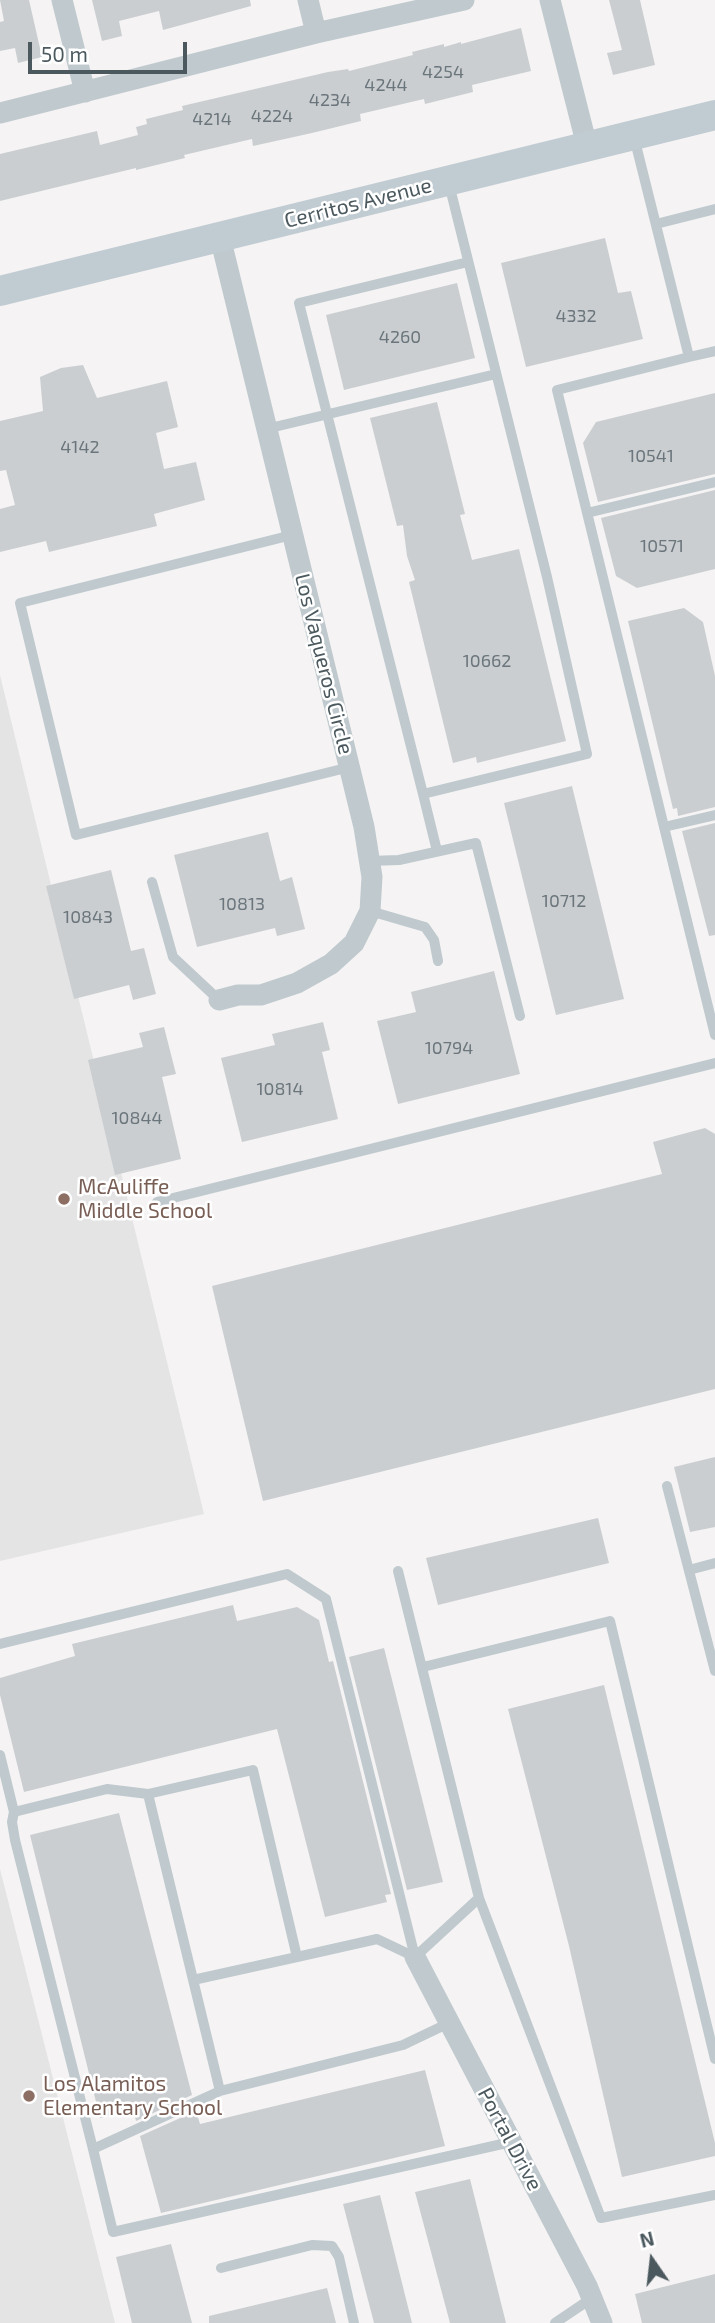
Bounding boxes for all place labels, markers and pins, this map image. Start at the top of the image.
place label: McAuliffe Middle School [78,1174,212,1224]
marker: McAuliffe Middle School [56,1191,72,1207]
place label: Los Alamitos Elementary School [43,2071,222,2121]
marker: Los Alamitos Elementary School [21,2088,37,2104]

